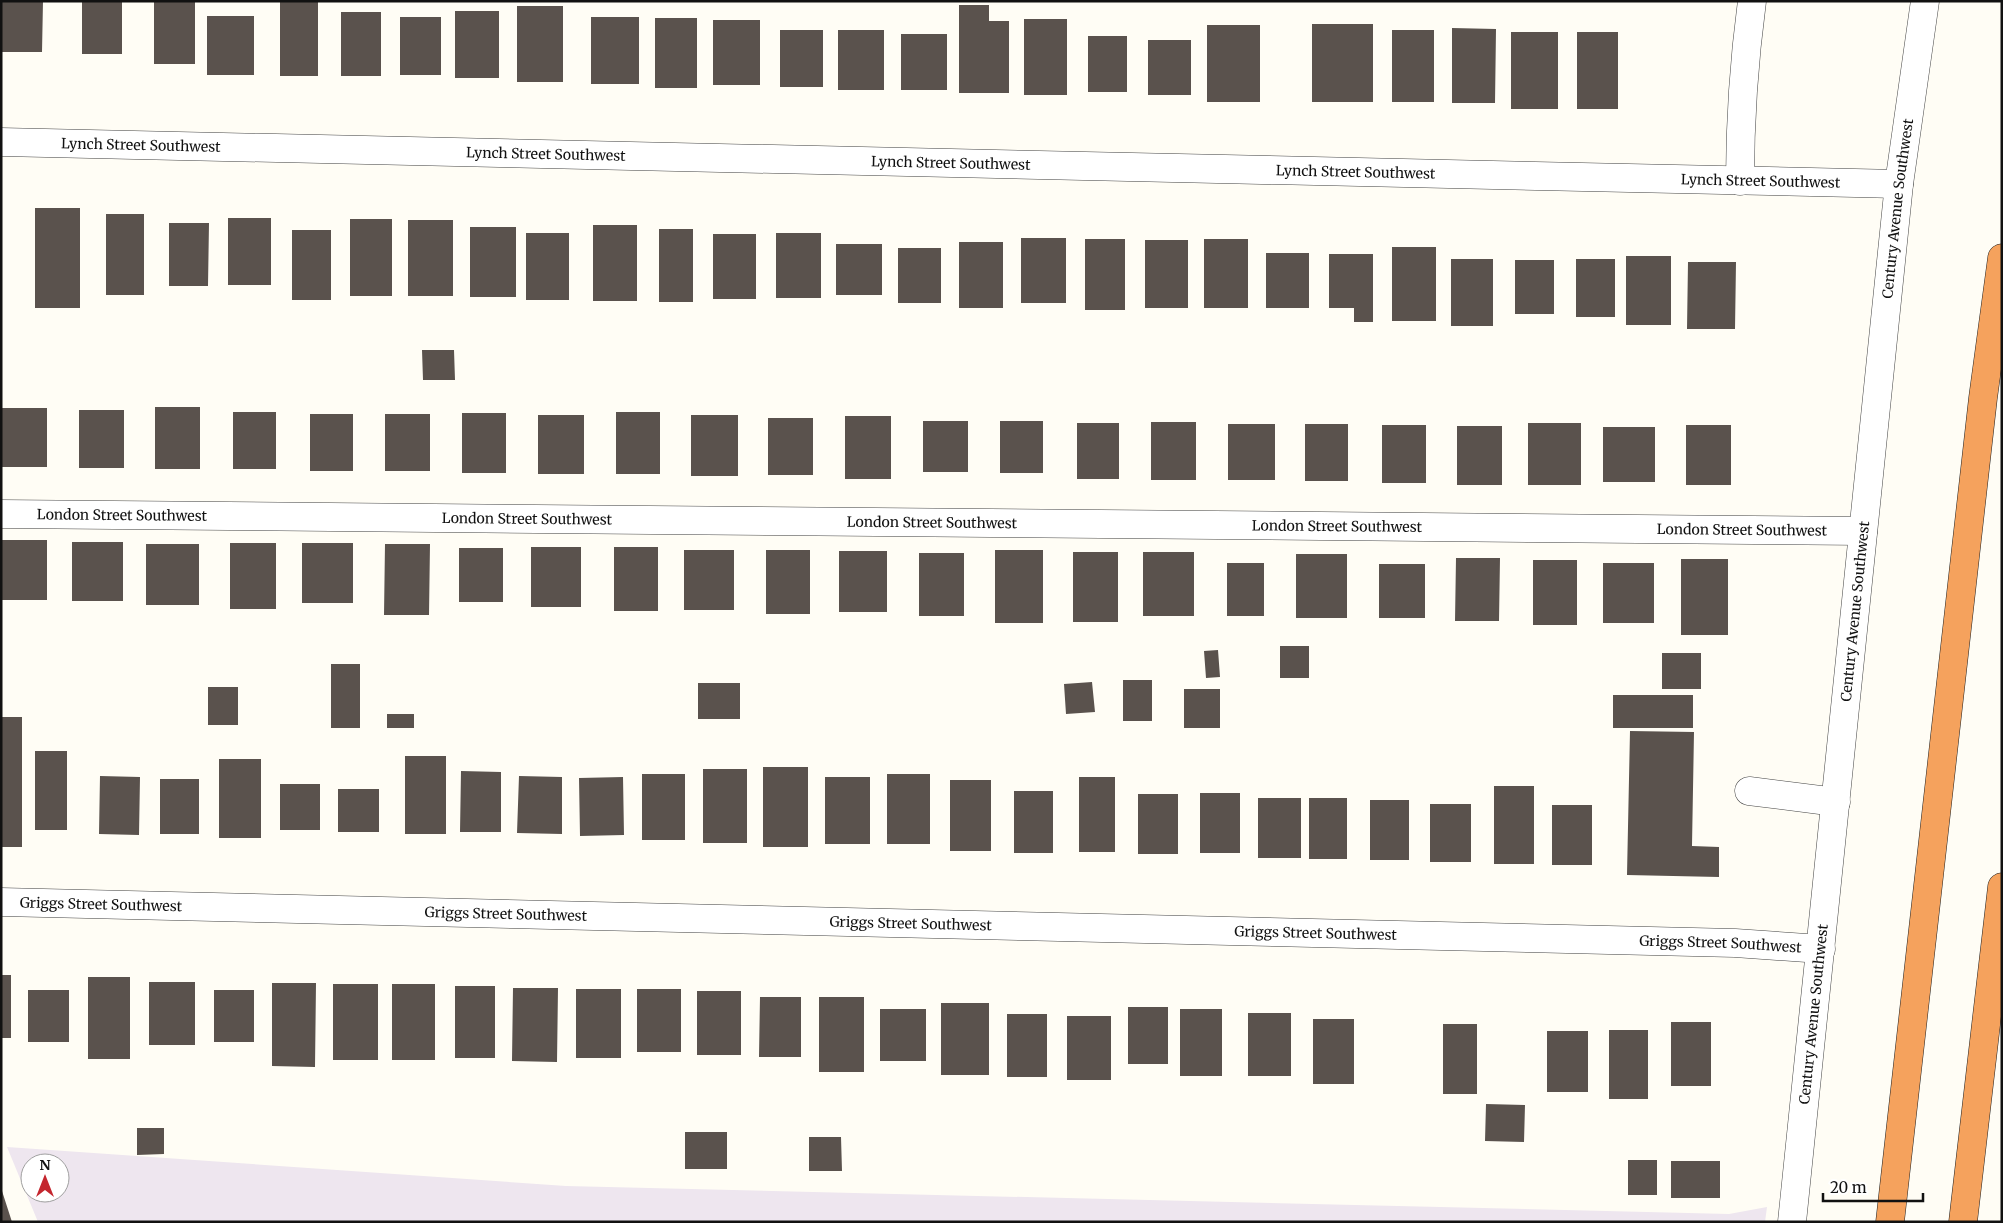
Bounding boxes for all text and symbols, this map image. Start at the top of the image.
street label: Century Avenue Southwest [1878,117,1917,299]
street label: Lynch Street Southwest [61,134,221,156]
street label: Lynch Street Southwest [466,143,626,165]
street label: Lynch Street Southwest [871,152,1031,174]
street label: Lynch Street Southwest [1276,161,1436,183]
street label: Lynch Street Southwest [1681,170,1841,192]
street label: London Street Southwest [37,505,208,525]
street label: London Street Southwest [442,509,613,529]
street label: London Street Southwest [847,513,1018,532]
street label: London Street Southwest [1252,516,1423,536]
street label: London Street Southwest [1657,520,1828,540]
street label: Century Avenue Southwest [1837,520,1873,702]
street label: Griggs Street Southwest [20,893,183,915]
street label: Griggs Street Southwest [424,903,588,925]
street label: Griggs Street Southwest [829,913,993,934]
street label: Griggs Street Southwest [1234,922,1398,944]
street label: Century Avenue Southwest [1795,922,1832,1105]
street label: Griggs Street Southwest [1639,932,1803,957]
north arrow [20,1153,70,1203]
text: N [39,1156,51,1174]
scale bar [1823,1170,1923,1202]
text: 20 m [1830,1178,1867,1197]

